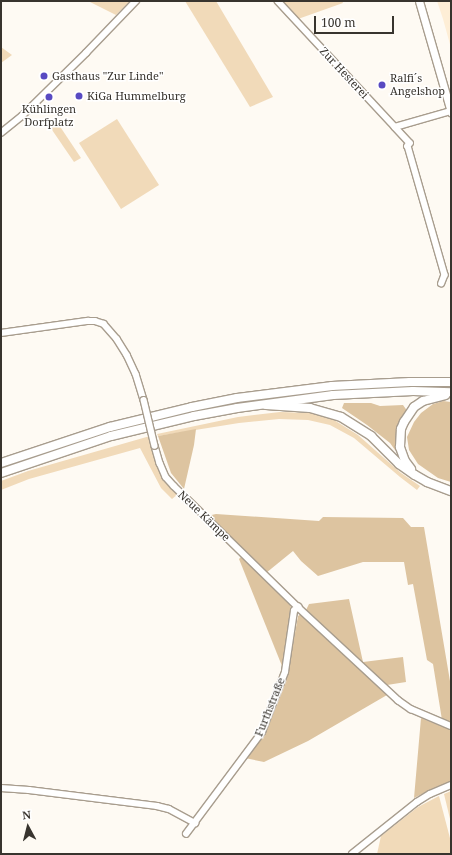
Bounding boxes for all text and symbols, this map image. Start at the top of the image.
scale bar [316,8,396,34]
text: 100 m [321,14,356,31]
street label: Zur Hesterei [317,45,371,101]
place label: Gasthaus "Zur Linde" [52,69,163,83]
marker: Gasthaus "Zur Linde" [39,71,49,81]
place label: Ralfi´s Angelshop [390,72,445,98]
marker: Ralfi´s Angelshop [377,80,387,90]
place label: KiGa Hummelburg [87,89,186,103]
marker: KiGa Hummelburg [74,91,84,101]
marker: Kühlingen Dorfplatz [44,92,54,102]
place label: Kühlingen Dorfplatz [22,103,76,129]
street label: Neue Kämpe [175,488,233,544]
street label: Furthstraße [252,676,288,738]
north arrow [8,807,48,847]
text: N [21,807,32,823]

